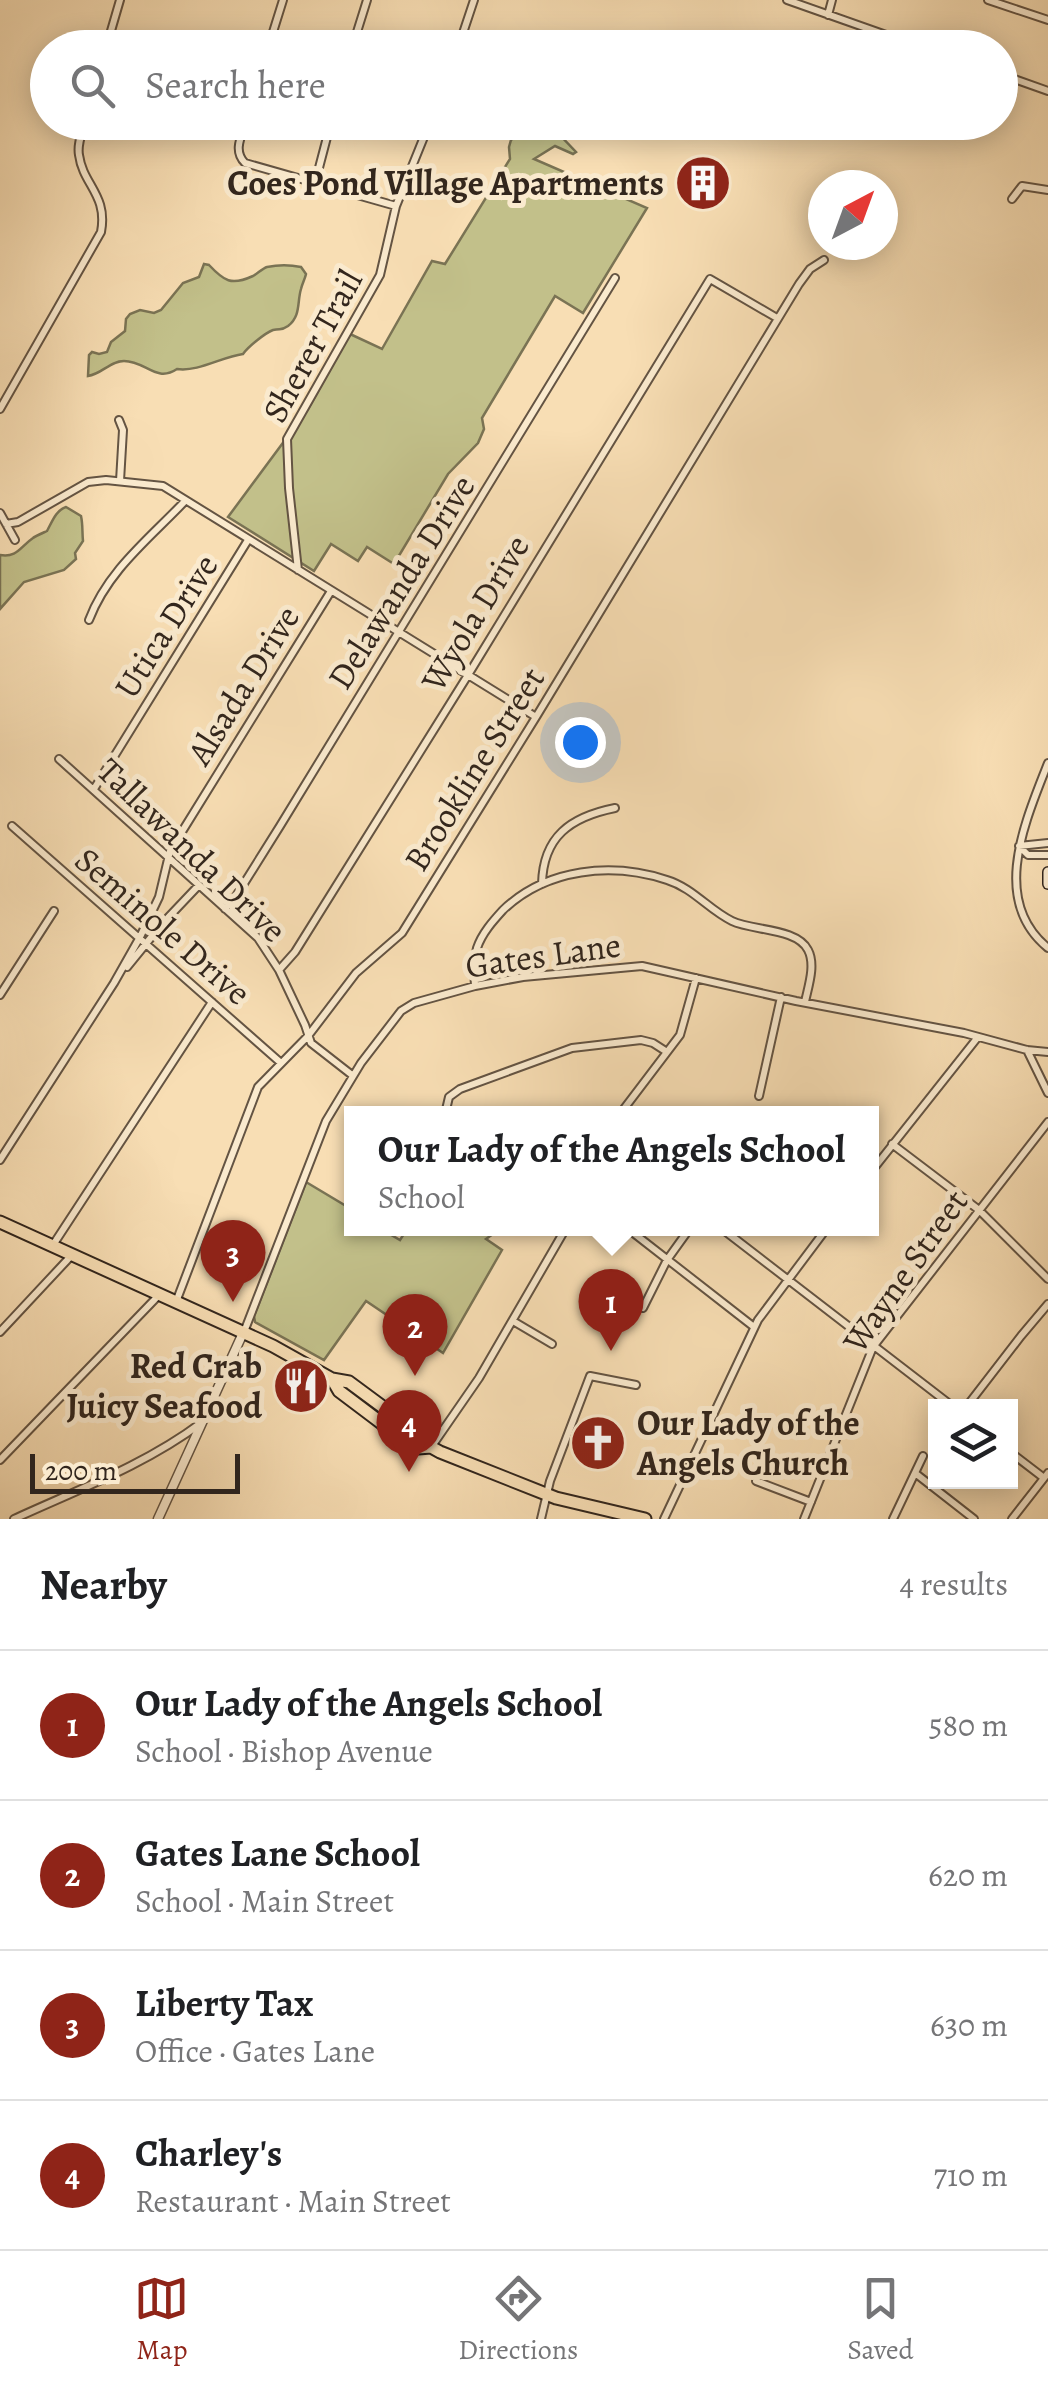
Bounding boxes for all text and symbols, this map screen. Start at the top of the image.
search box [30,30,1018,140]
icon: search [65,58,120,113]
text: Search here [145,59,326,111]
building icon: Coes Pond Village Apartments [673,153,733,213]
place label: Coes Pond Village Apartments [227,159,664,207]
north arrow [808,170,898,260]
street label: Sherer Trail [250,261,374,431]
street label: Delawanda Drive [316,466,486,698]
street label: Wyola Drive [409,526,541,701]
street label: Utica Drive [103,545,229,707]
street label: Alsada Drive [175,596,311,775]
street label: Brookline Street [392,658,556,880]
your location [555,717,606,768]
street label: Tallawanda Drive [87,747,297,953]
street label: Seminole Drive [65,836,261,1016]
street label: Gates Lane [462,920,624,990]
popup [344,1106,879,1236]
text: Our Lady of the Angels School [378,1123,845,1175]
text: School [378,1175,464,1219]
street label: Wayne Street [831,1180,979,1363]
pin: 3 [200,1220,266,1302]
pin: 1 [578,1268,644,1351]
pin: 2 [382,1294,448,1376]
place label: Red Crab Juicy Seafood [66,1342,262,1430]
restaurant icon: Red Crab Juicy Seafood [271,1356,331,1416]
pin: 4 [376,1390,442,1472]
place label: Our Lady of the Angels Church [636,1399,860,1487]
map controls [928,1399,1018,1489]
button: layers [928,1399,1018,1489]
church icon: Our Lady of the Angels Church [568,1413,628,1473]
scale bar [30,1449,240,1494]
text: 200 m [45,1452,117,1490]
text: Nearby [40,1556,167,1613]
text: 4 results [899,1562,1008,1606]
text: Our Lady of the Angels School [135,1677,602,1729]
text: 1 [67,1703,78,1747]
text: 580 m [929,1703,1008,1747]
text: School · Bishop Avenue [135,1729,433,1773]
text: Gates Lane School [135,1827,420,1879]
text: 2 [65,1853,80,1897]
text: 620 m [928,1853,1008,1897]
text: School · Main Street [135,1879,394,1923]
text: Liberty Tax [135,1977,313,2029]
text: 3 [66,2003,79,2047]
text: 630 m [930,2003,1008,2047]
text: Office · Gates Lane [135,2029,375,2073]
text: Charley's [135,2127,282,2179]
text: 4 [65,2153,80,2197]
text: 710 m [934,2153,1008,2197]
text: Restaurant · Main Street [135,2179,451,2223]
tab: Map [134,2271,189,2369]
tab: Directions [458,2271,578,2369]
tab: Saved [847,2271,914,2369]

